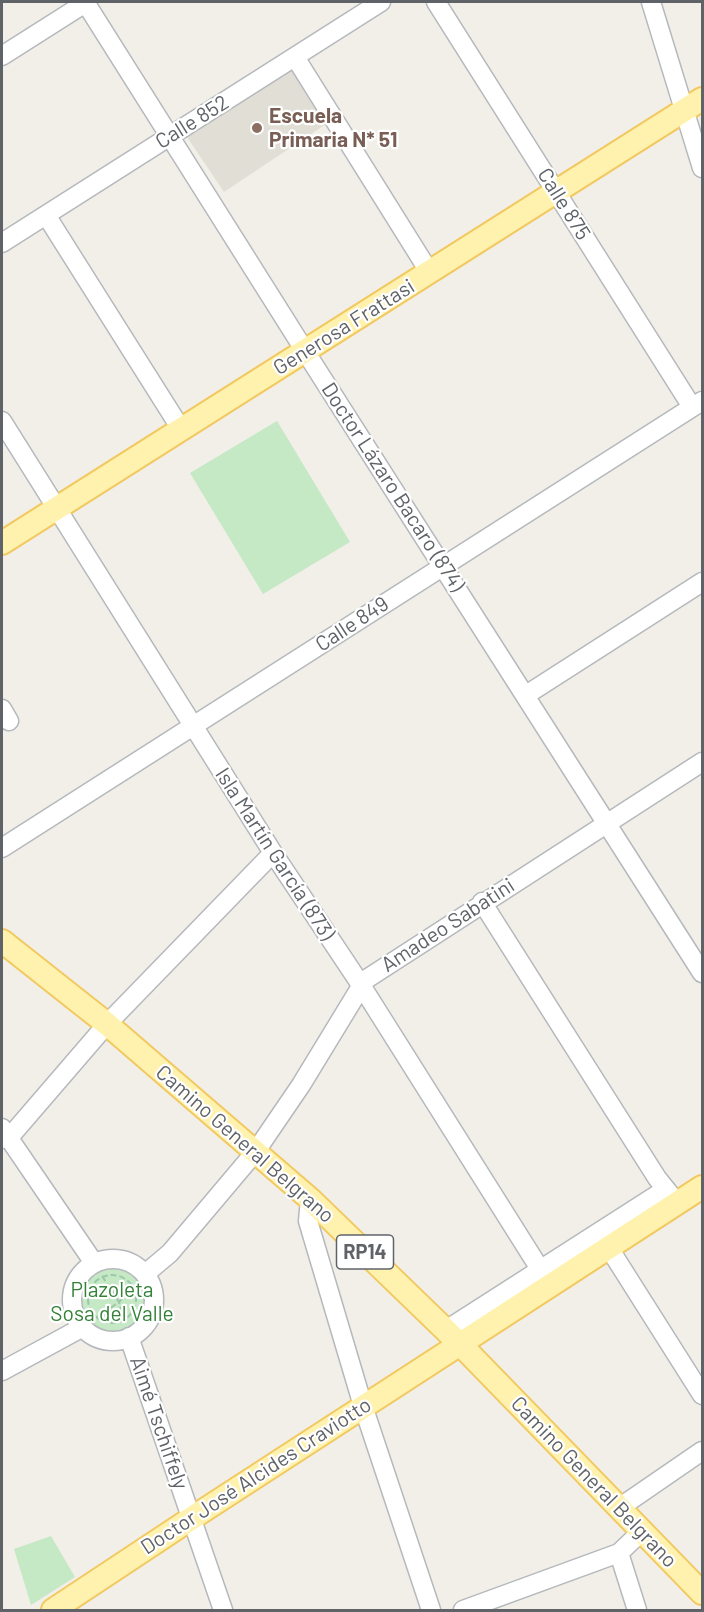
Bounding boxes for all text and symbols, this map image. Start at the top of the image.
street label: Calle 852 [151,90,233,154]
place label: Escuela Primaria N* 51 [269,103,397,153]
marker: Escuela Primaria N* 51 [250,121,264,135]
street label: Calle 875 [532,163,596,245]
street label: Generosa Frattasi [269,273,419,381]
street label: Doctor Lázaro Bacaro (874) [316,378,470,596]
street label: Calle 849 [311,591,393,657]
street label: Isla Martín García (873) [210,763,340,945]
street label: Amadeo Sabatini [377,873,519,977]
street label: Camino General Belgrano [151,1060,339,1228]
road number: RP14 [336,1235,394,1269]
park label: Plazoleta Sosa del Valle [50,1277,174,1327]
street label: Aimé Tschiffely [124,1353,194,1493]
street label: Camino General Belgrano [506,1391,682,1573]
street label: Doctor José Alcides Craviotto [136,1392,376,1560]

